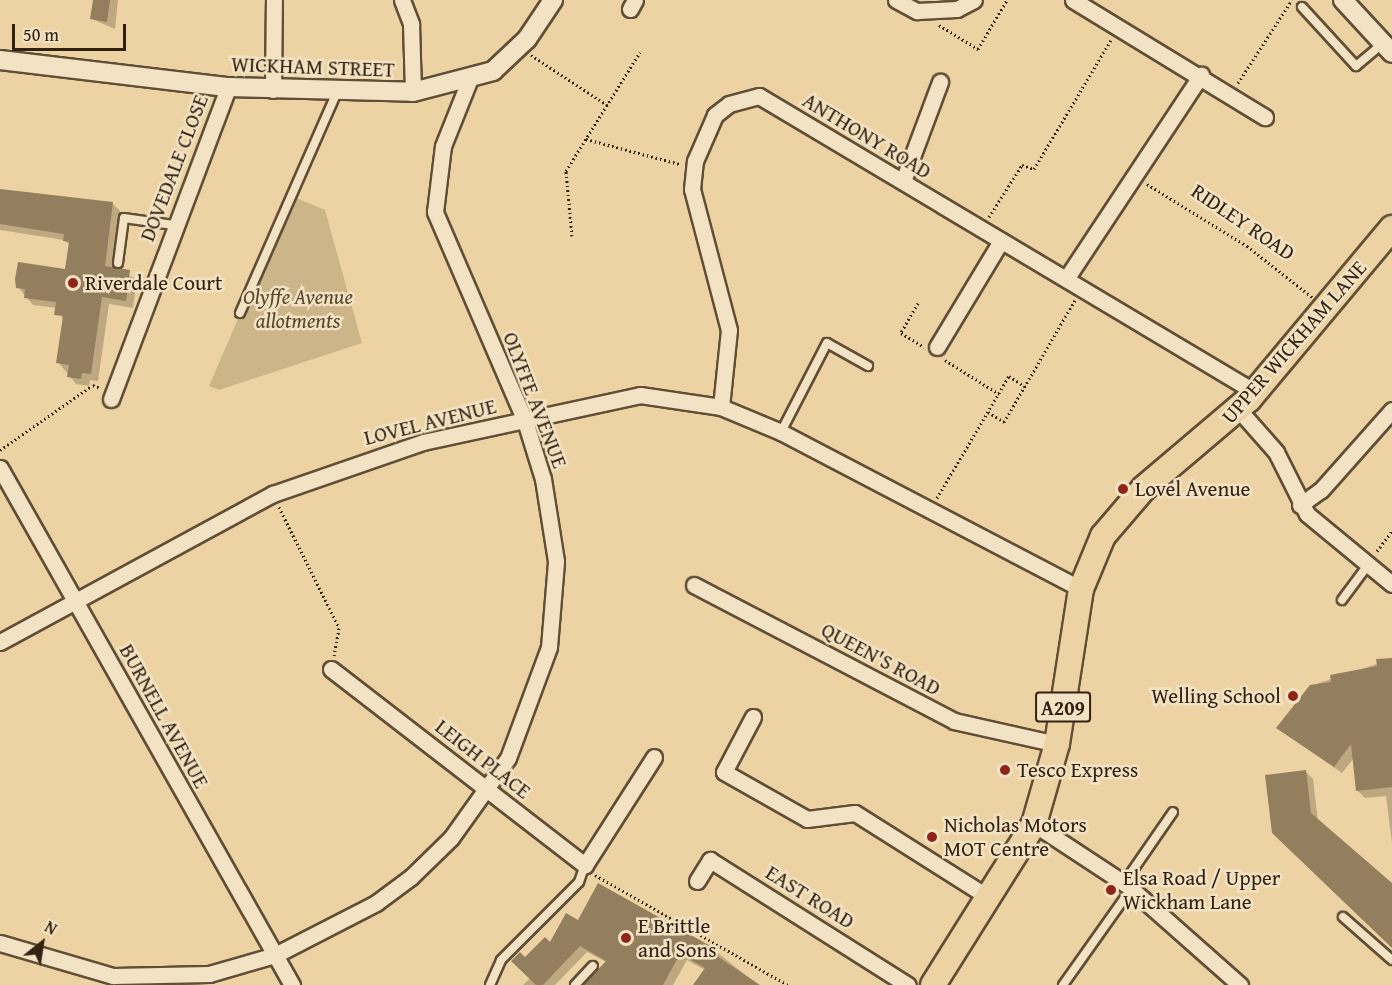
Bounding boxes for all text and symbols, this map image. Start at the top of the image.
scale bar [15,12,129,50]
text: 50 m [23,21,59,48]
street label: WICKHAM STREET [231,52,395,82]
street label: ANTHONY ROAD [798,88,936,184]
street label: DOVEDALE CLOSE [134,91,214,245]
street label: RIDLEY ROAD [1187,178,1299,266]
street label: UPPER WICKHAM LANE [1216,255,1372,429]
place label: Riverdale Court [85,270,222,296]
marker: Riverdale Court [66,276,80,290]
park label: Olyffe Avenue allotments [243,284,353,334]
street label: OLYFFE AVENUE [498,328,572,472]
street label: LOVEL AVENUE [361,393,499,451]
place label: Lovel Avenue [1135,476,1250,502]
marker: Lovel Avenue [1116,482,1130,496]
street label: QUEEN'S ROAD [817,617,945,701]
street label: BURNELL AVENUE [114,640,214,792]
place label: Welling School [1151,683,1281,709]
marker: Welling School [1286,689,1300,703]
road number: A209 [1034,690,1092,724]
street label: LEIGH PLACE [430,714,536,804]
place label: Tesco Express [1017,757,1138,783]
marker: Tesco Express [998,763,1012,777]
place label: Nicholas Motors MOT Centre [944,812,1087,862]
marker: Nicholas Motors MOT Centre [925,830,939,844]
street label: EAST ROAD [761,860,859,934]
place label: Elsa Road / Upper Wickham Lane [1123,865,1280,915]
marker: Elsa Road / Upper Wickham Lane [1104,883,1118,897]
north arrow [12,913,72,973]
place label: E Brittle and Sons [638,913,717,963]
text: N [40,914,62,940]
marker: E Brittle and Sons [619,931,633,945]

